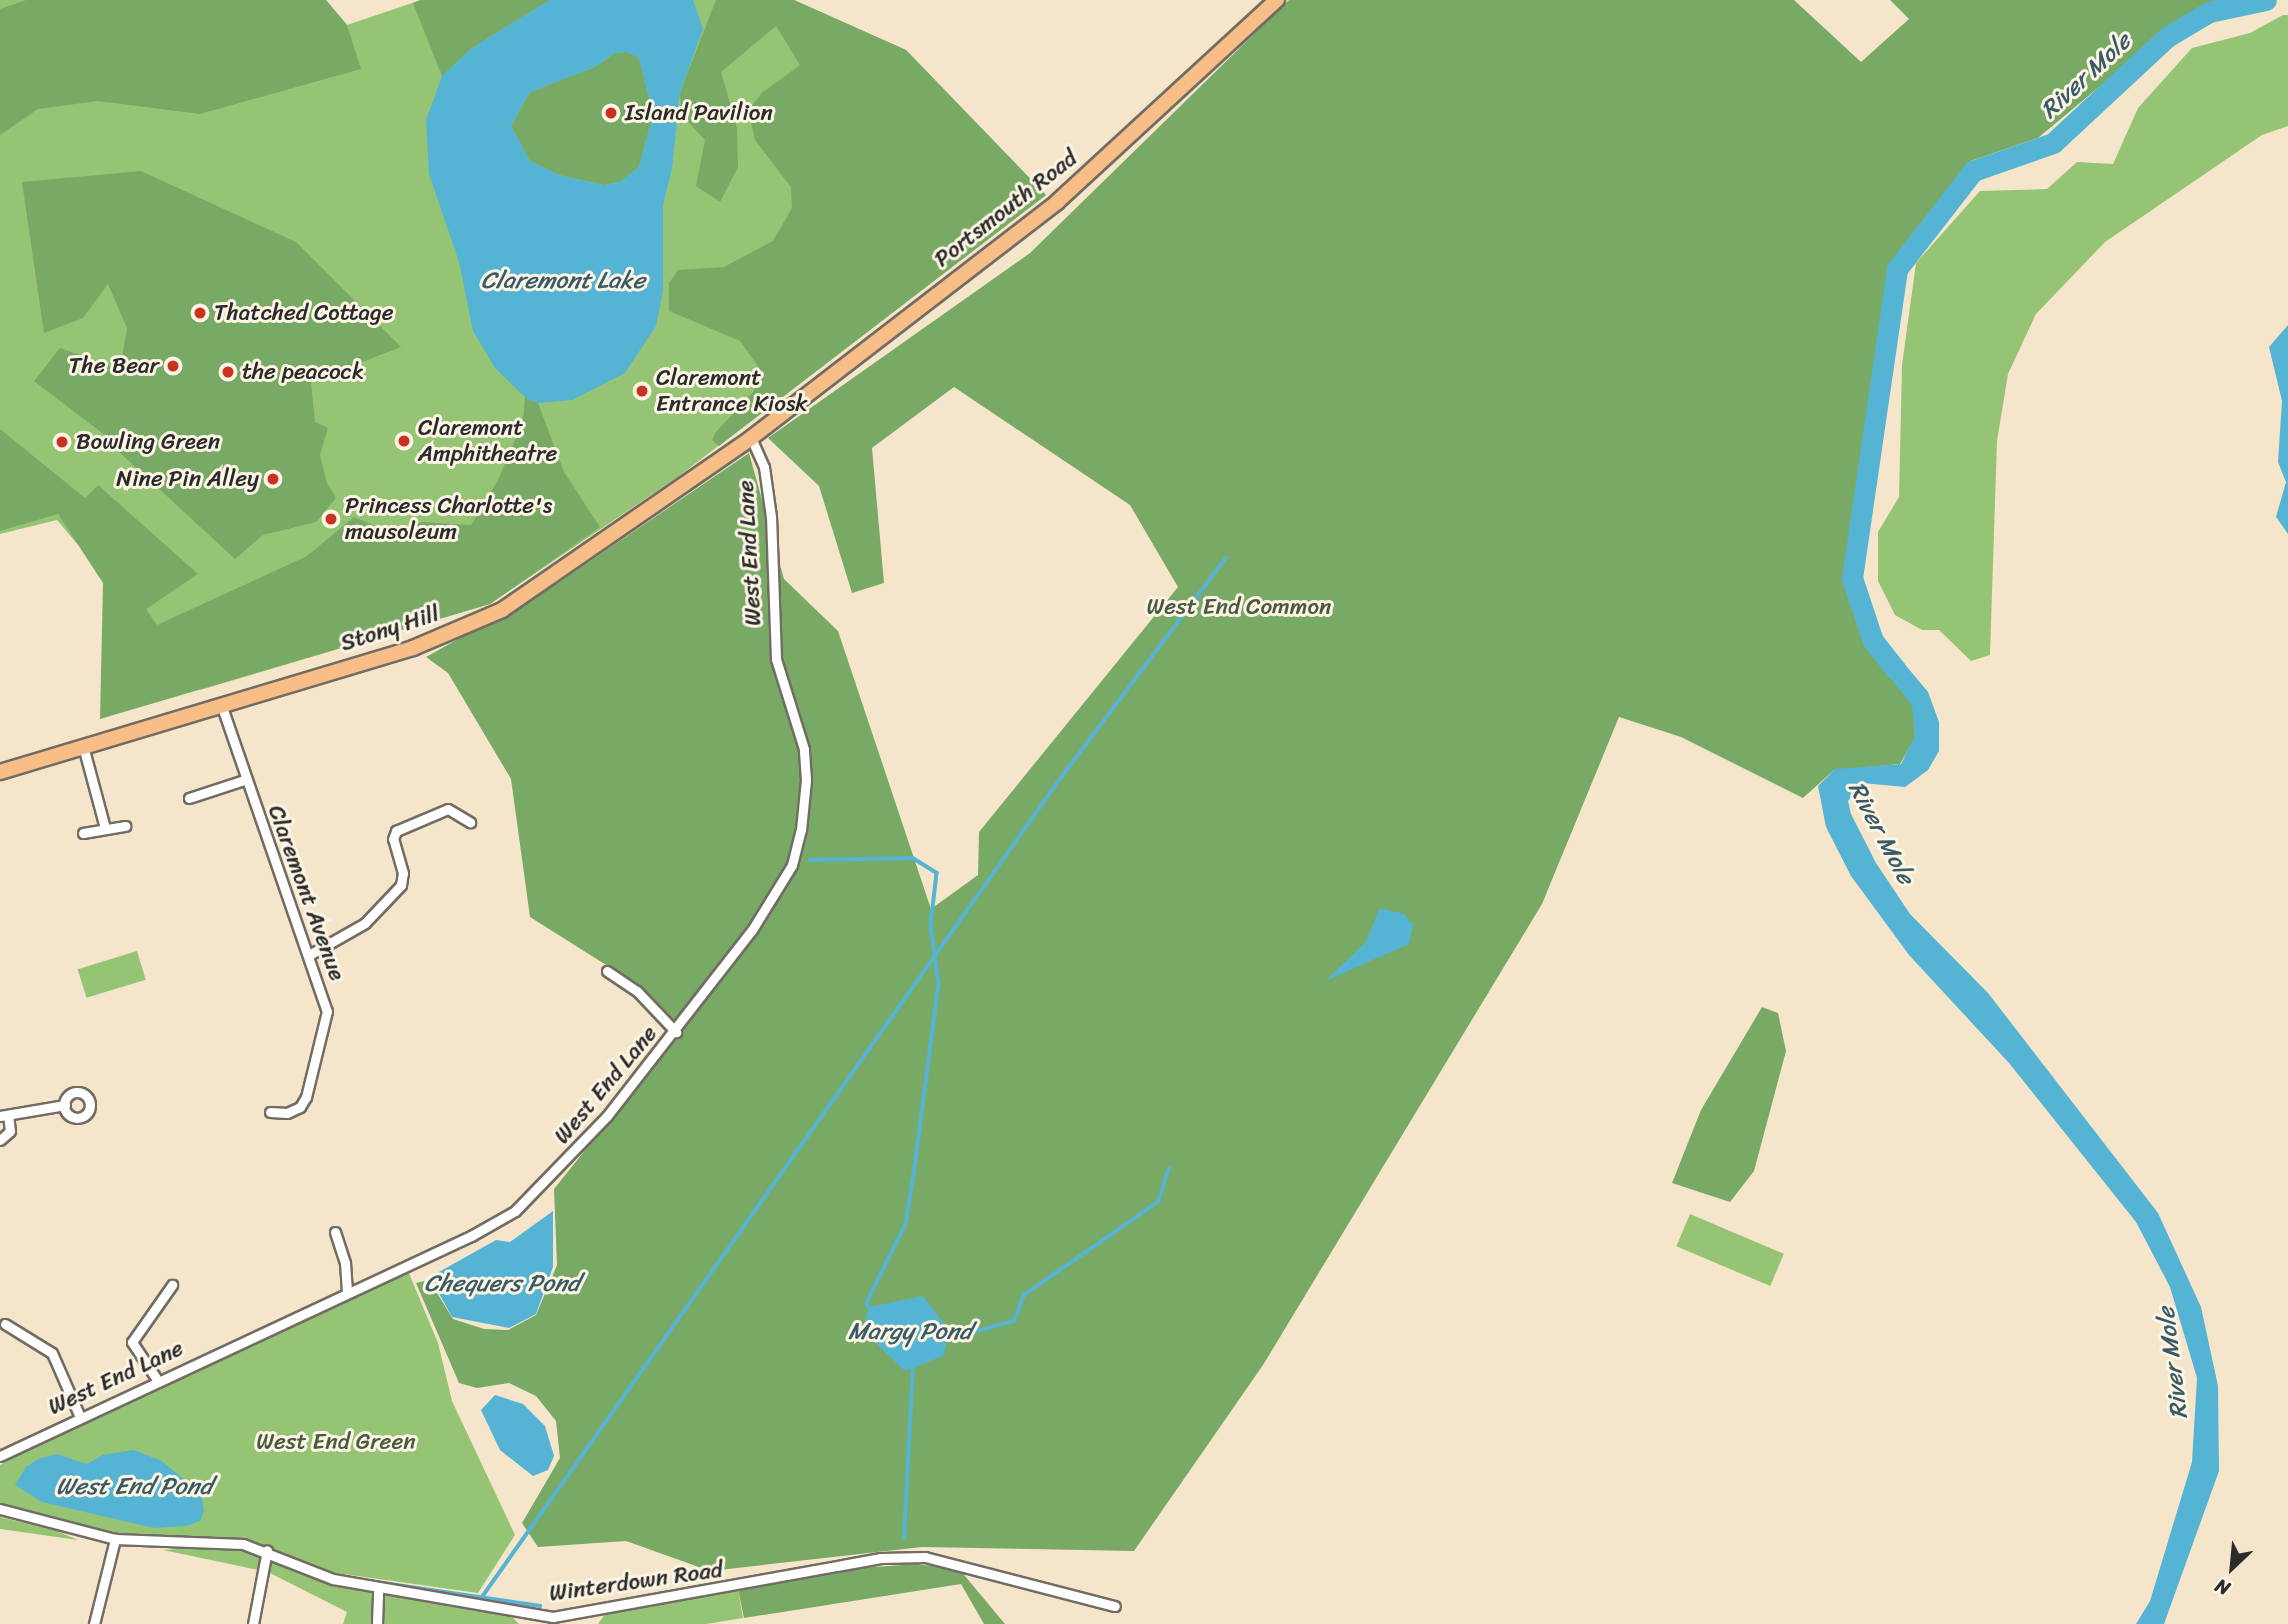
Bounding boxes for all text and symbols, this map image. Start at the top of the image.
water label: River Mole [2035,27,2137,125]
place label: Island Pavilion [625,99,773,127]
marker: Island Pavilion [603,105,619,121]
street label: Portsmouth Road [929,145,1083,273]
water label: Claremont Lake [481,267,645,295]
place label: Thatched Cottage [214,299,393,327]
marker: Thatched Cottage [192,305,208,321]
place label: The Bear [69,352,159,380]
marker: The Bear [165,358,181,374]
place label: the peacock [242,358,364,386]
marker: the peacock [220,364,236,380]
place label: Claremont Entrance Kiosk [656,364,809,418]
marker: Claremont Entrance Kiosk [634,383,650,399]
place label: Claremont Amphitheatre [418,414,557,468]
place label: Bowling Green [76,428,221,456]
marker: Claremont Amphitheatre [396,433,412,449]
marker: Bowling Green [54,434,70,450]
place label: Nine Pin Alley [116,465,259,493]
marker: Nine Pin Alley [265,471,281,487]
street label: West End Lane [732,479,768,627]
place label: Princess Charlotte's mausoleum [345,492,552,546]
marker: Princess Charlotte's mausoleum [323,511,339,527]
park label: West End Common [1147,593,1331,621]
street label: Stony Hill [337,600,443,658]
water label: River Mole [1842,777,1920,889]
street label: Claremont Avenue [261,802,351,984]
street label: West End Lane [549,1020,663,1150]
water label: Chequers Pond [424,1270,580,1298]
water label: River Mole [2152,1306,2194,1420]
water label: Margy Pond [848,1318,972,1346]
street label: West End Lane [44,1335,188,1421]
park label: West End Green [256,1428,416,1456]
water label: West End Pond [56,1473,212,1501]
north arrow [2197,1533,2267,1603]
street label: Winterdown Road [547,1556,725,1608]
text: N [2209,1570,2236,1605]

